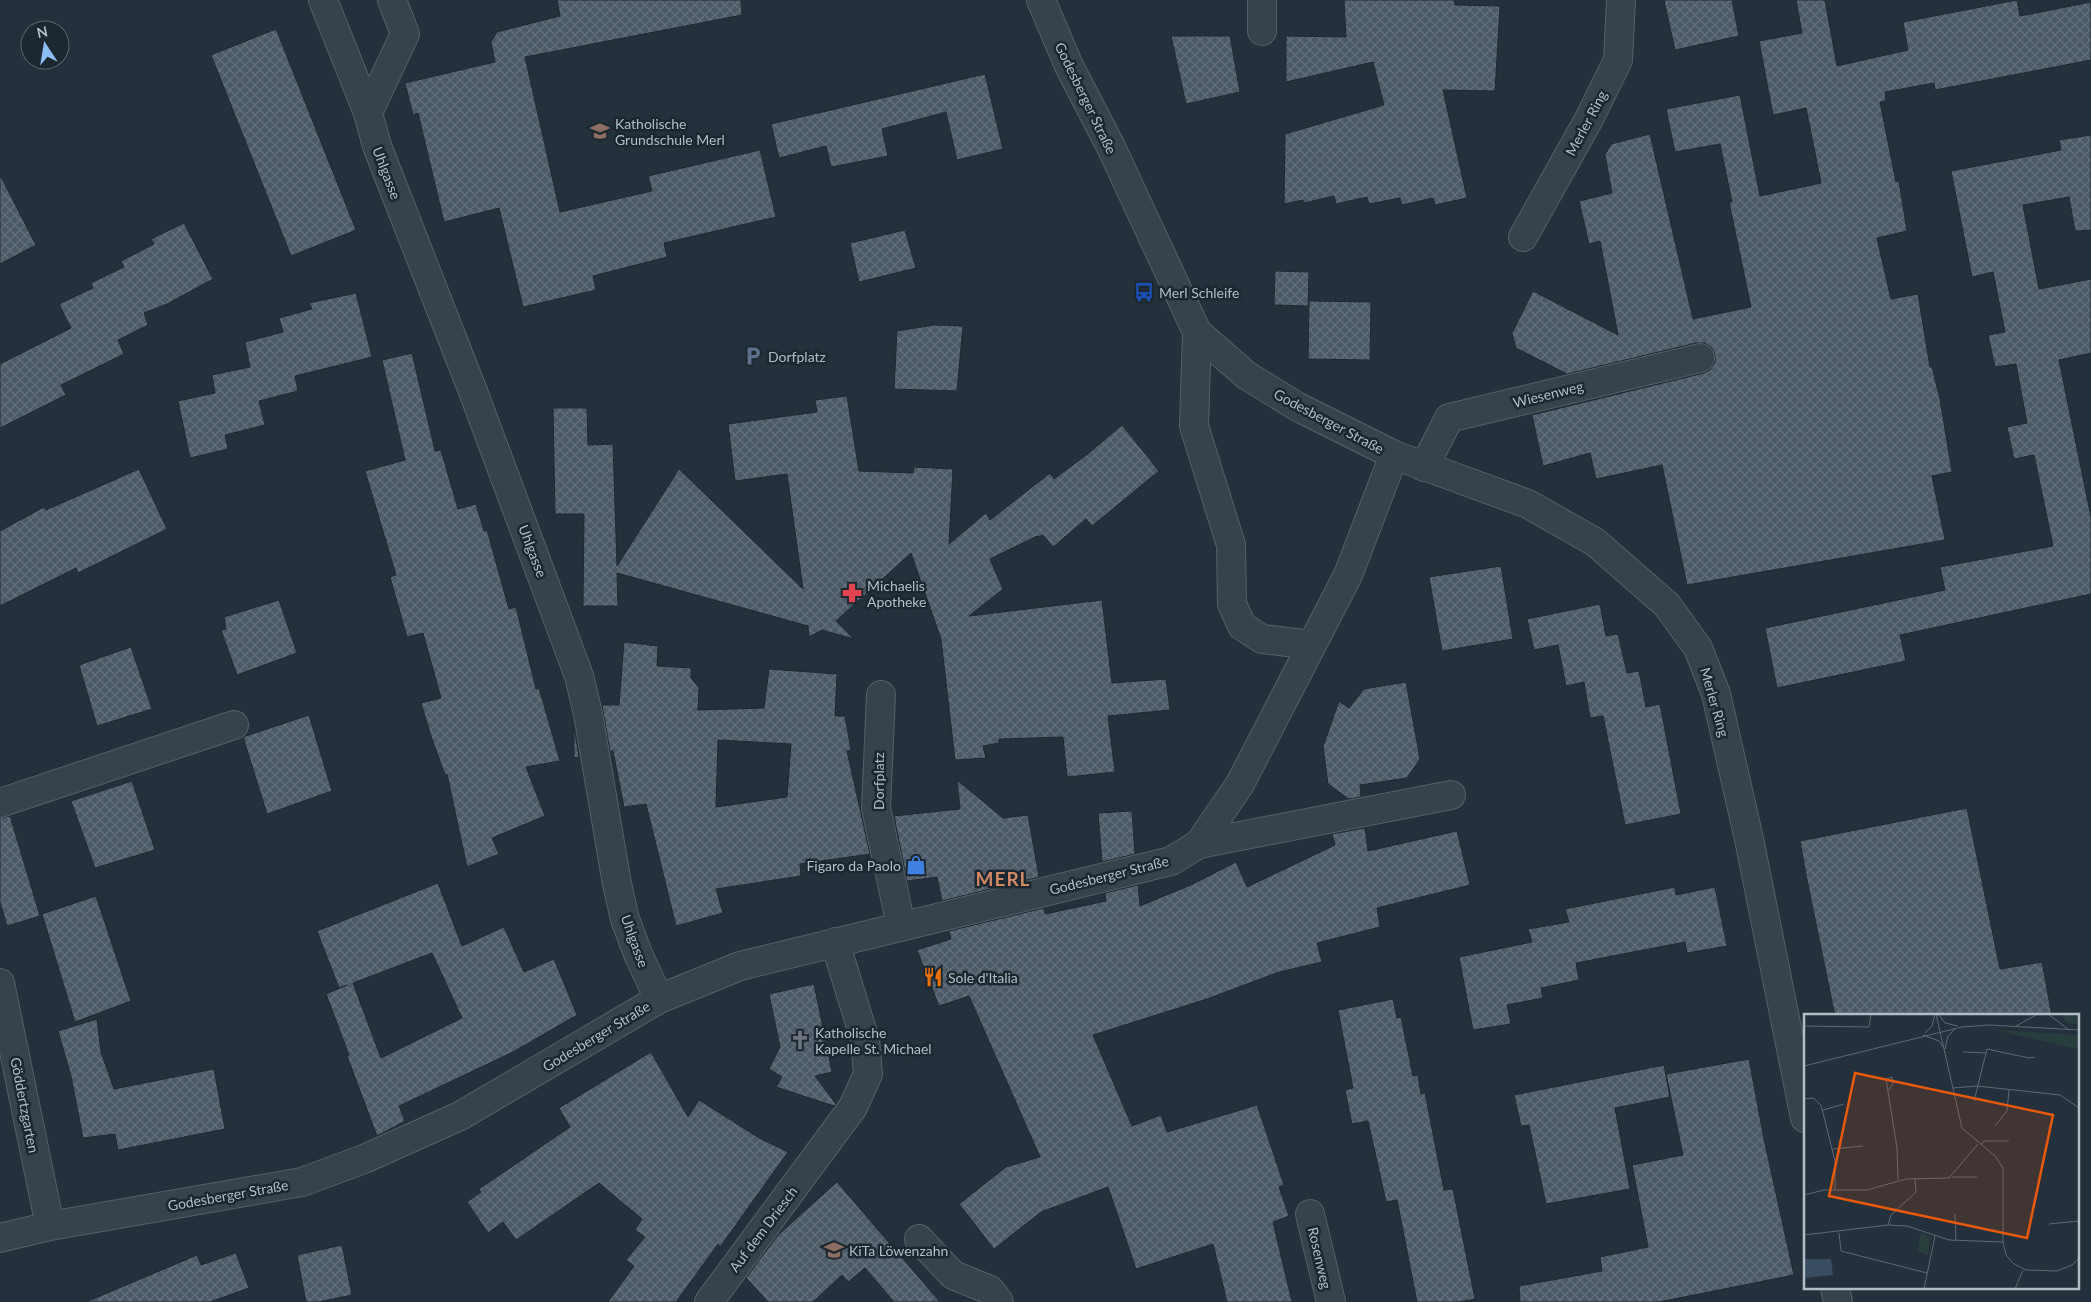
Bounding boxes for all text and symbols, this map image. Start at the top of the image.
north arrow [20,20,70,70]
text: N [35,22,49,41]
street label: Godesberger Straße [1052,39,1120,157]
street label: Merler Ring [1562,87,1610,159]
place label: Katholische Grundschule Merl [615,115,725,148]
school or university icon: Katholische Grundschule Merl [589,120,611,142]
street label: Uhlgasse [369,144,405,202]
bus stop icon: Merl Schleife [1133,281,1155,303]
place label: Merl Schleife [1159,284,1239,301]
parking icon: Dorfplatz [742,345,764,367]
place label: Dorfplatz [768,348,826,365]
street label: Wiesenweg [1511,377,1585,411]
street label: Godesberger Straße [1271,385,1387,457]
street label: Uhlgasse [515,522,551,580]
place label: Michaelis Apotheke [867,577,926,610]
pharmacy icon: Michaelis Apotheke [841,582,863,604]
street label: Merler Ring [1697,665,1733,739]
street label: Dorfplatz [870,752,887,810]
street label: Godesberger Straße [1048,852,1170,898]
shop icon: Figaro da Paolo [905,854,927,876]
place label: Figaro da Paolo [806,857,901,874]
district label: MERL [976,867,1030,890]
street label: Uhlgasse [618,912,652,970]
restaurant icon: Sole d'Italia [922,966,944,988]
place label: Sole d'Italia [948,969,1018,986]
street label: Godesberger Straße [539,997,653,1075]
inset map [1804,1014,2078,1290]
place label: Katholische Kapelle St. Michael [815,1024,932,1057]
church icon: Katholische Kapelle St. Michael [789,1029,811,1051]
street label: Göddertzgarten [7,1056,43,1154]
street label: Godesberger Straße [166,1176,290,1214]
street label: Auf dem Driesch [725,1183,801,1275]
street label: Rosenweg [1305,1225,1335,1291]
school or university icon: KiTa Löwenzahn [823,1239,845,1261]
place label: KiTa Löwenzahn [849,1242,948,1259]

